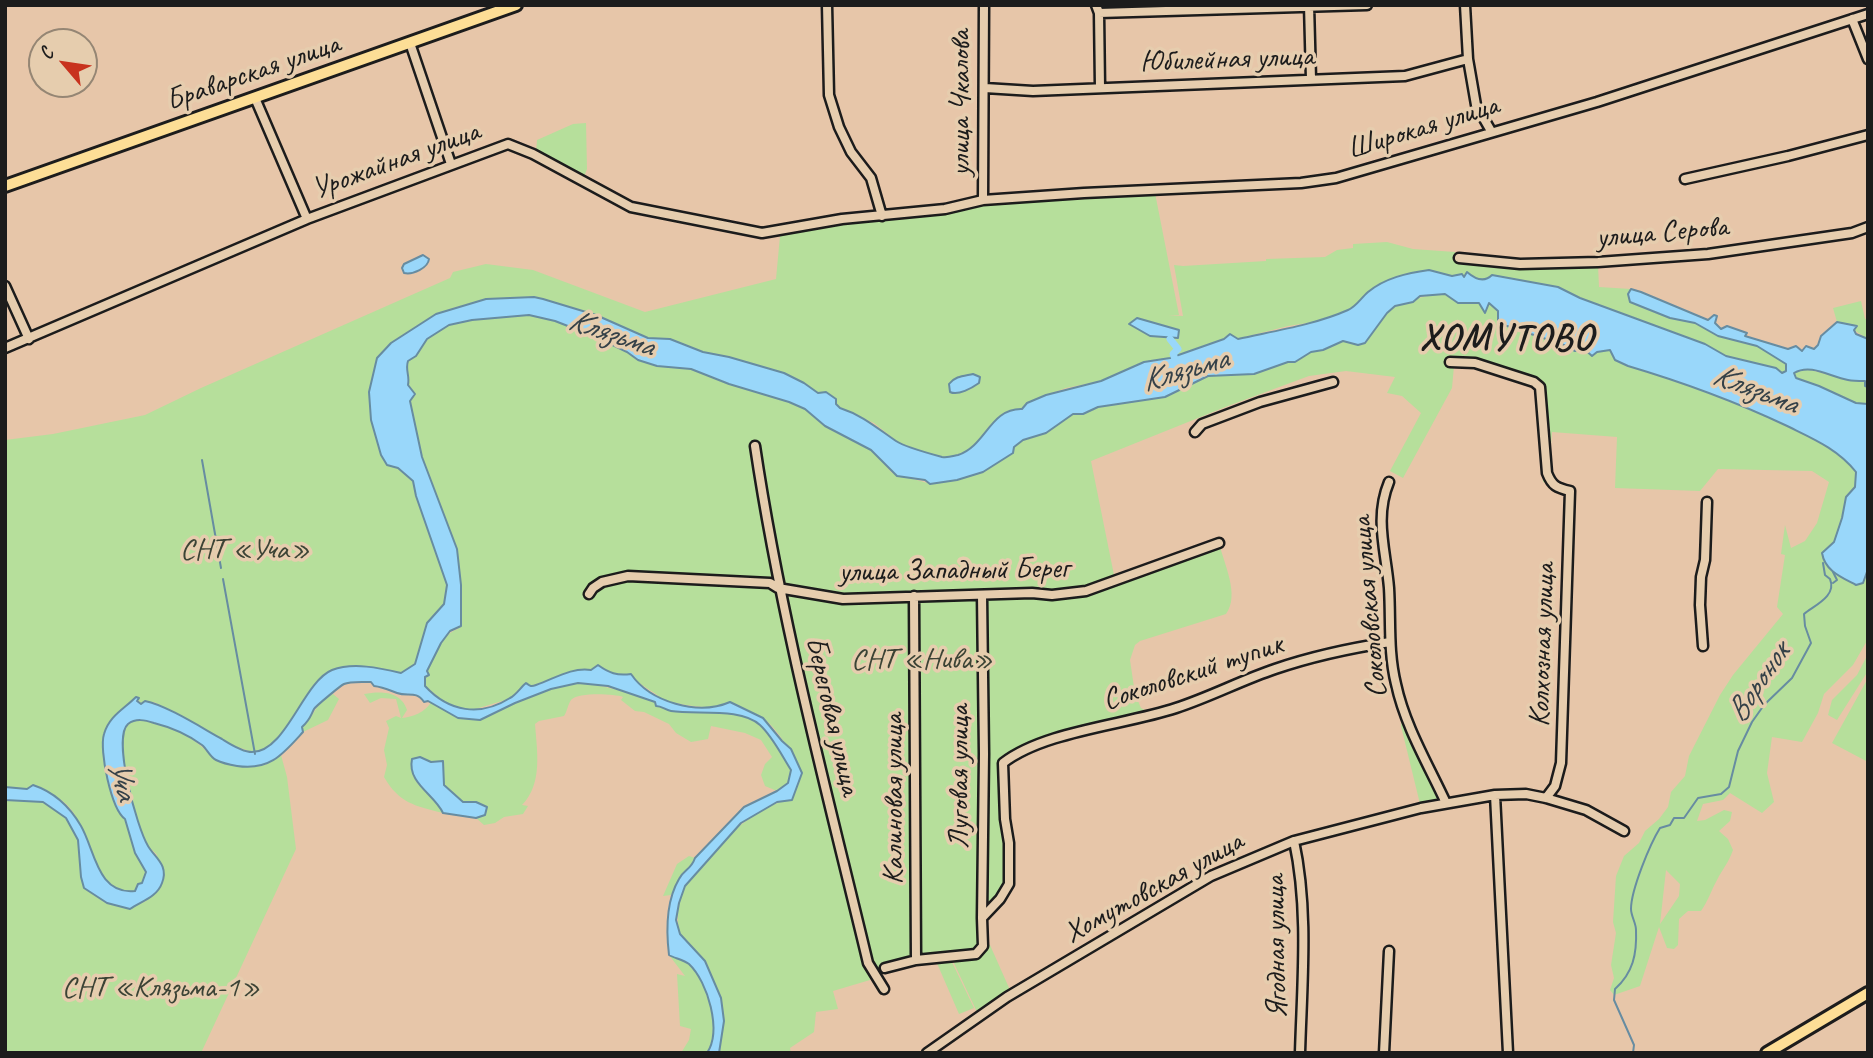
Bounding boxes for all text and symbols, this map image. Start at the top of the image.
street label: Браварская улица [161,26,345,120]
north arrow [28,28,98,98]
street label: улица Чкалова [943,30,979,176]
street label: Юбилейная улица [1140,39,1314,81]
text: С [34,44,59,64]
street label: Широкая улица [1343,88,1503,168]
street label: Урожайная улица [307,114,485,208]
street label: улица Серова [1595,209,1729,257]
water label: Клязьма [563,302,659,366]
district label: ХОМУТОВО [1416,317,1598,361]
water label: Клязьма [1138,340,1232,402]
water label: Клязьма [1707,356,1803,424]
street label: Соколовская улица [1344,515,1396,699]
park label: СНТ «Уча» [180,532,310,568]
street label: улица Западный Берег [839,551,1069,591]
street label: Колхозная улица [1522,563,1564,727]
street label: Соколовский тупик [1098,627,1288,719]
street label: Береговая улица [796,633,868,799]
water label: Воронок [1719,636,1799,730]
park label: СНТ «Нива» [851,642,993,678]
street label: Луговая улица [942,705,978,849]
street label: Калиновая улица [876,714,912,884]
water label: Уча [97,756,145,804]
street label: Хомутовская улица [1058,824,1250,952]
street label: Ягодная улица [1258,875,1296,1019]
park label: СНТ «Клязьма-1» [62,970,260,1006]

